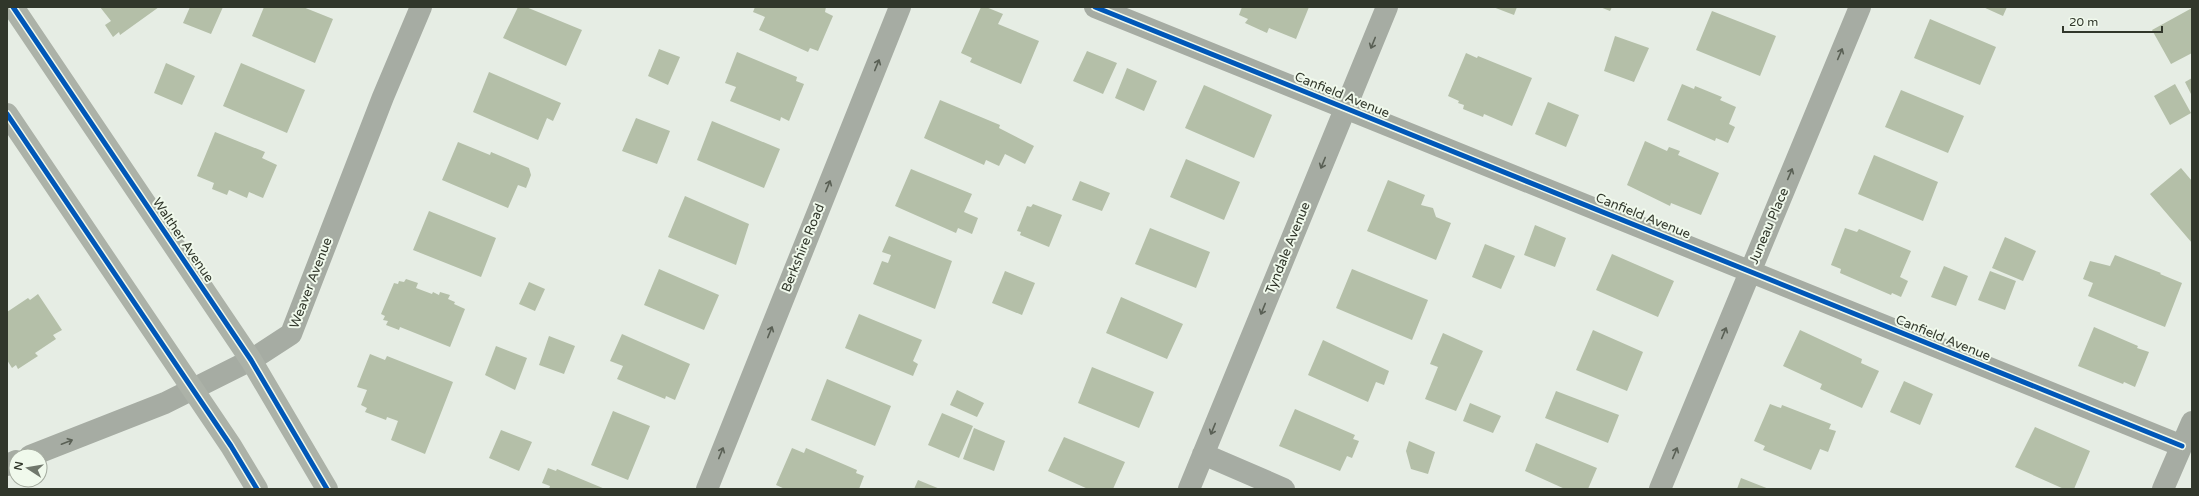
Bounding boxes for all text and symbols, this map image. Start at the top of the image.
scale bar [2063,8,2162,34]
text: 20 m [2069,15,2098,29]
one-way arrow [1368,37,1376,49]
one-way arrow [1837,48,1845,60]
one-way arrow [874,59,881,71]
street label: Canfield Avenue [1292,69,1392,121]
one-way arrow [1319,157,1326,169]
one-way arrow [1787,169,1795,181]
one-way arrow [825,180,833,192]
street label: Juneau Place [1746,185,1792,267]
street label: Canfield Avenue [1593,190,1693,242]
street label: Walther Avenue [149,195,217,285]
street label: Tyndale Avenue [1262,200,1314,296]
street label: Berkshire Road [778,201,828,295]
street label: Weaver Avenue [286,235,336,331]
one-way arrow [1258,303,1266,315]
street label: Canfield Avenue [1893,312,1993,364]
one-way arrow [766,327,774,339]
one-way arrow [1721,327,1729,339]
one-way arrow [1209,423,1216,435]
one-way arrow [60,438,72,446]
one-way arrow [718,447,726,459]
one-way arrow [1671,447,1679,459]
north arrow [8,448,48,488]
text: N [11,460,26,472]

